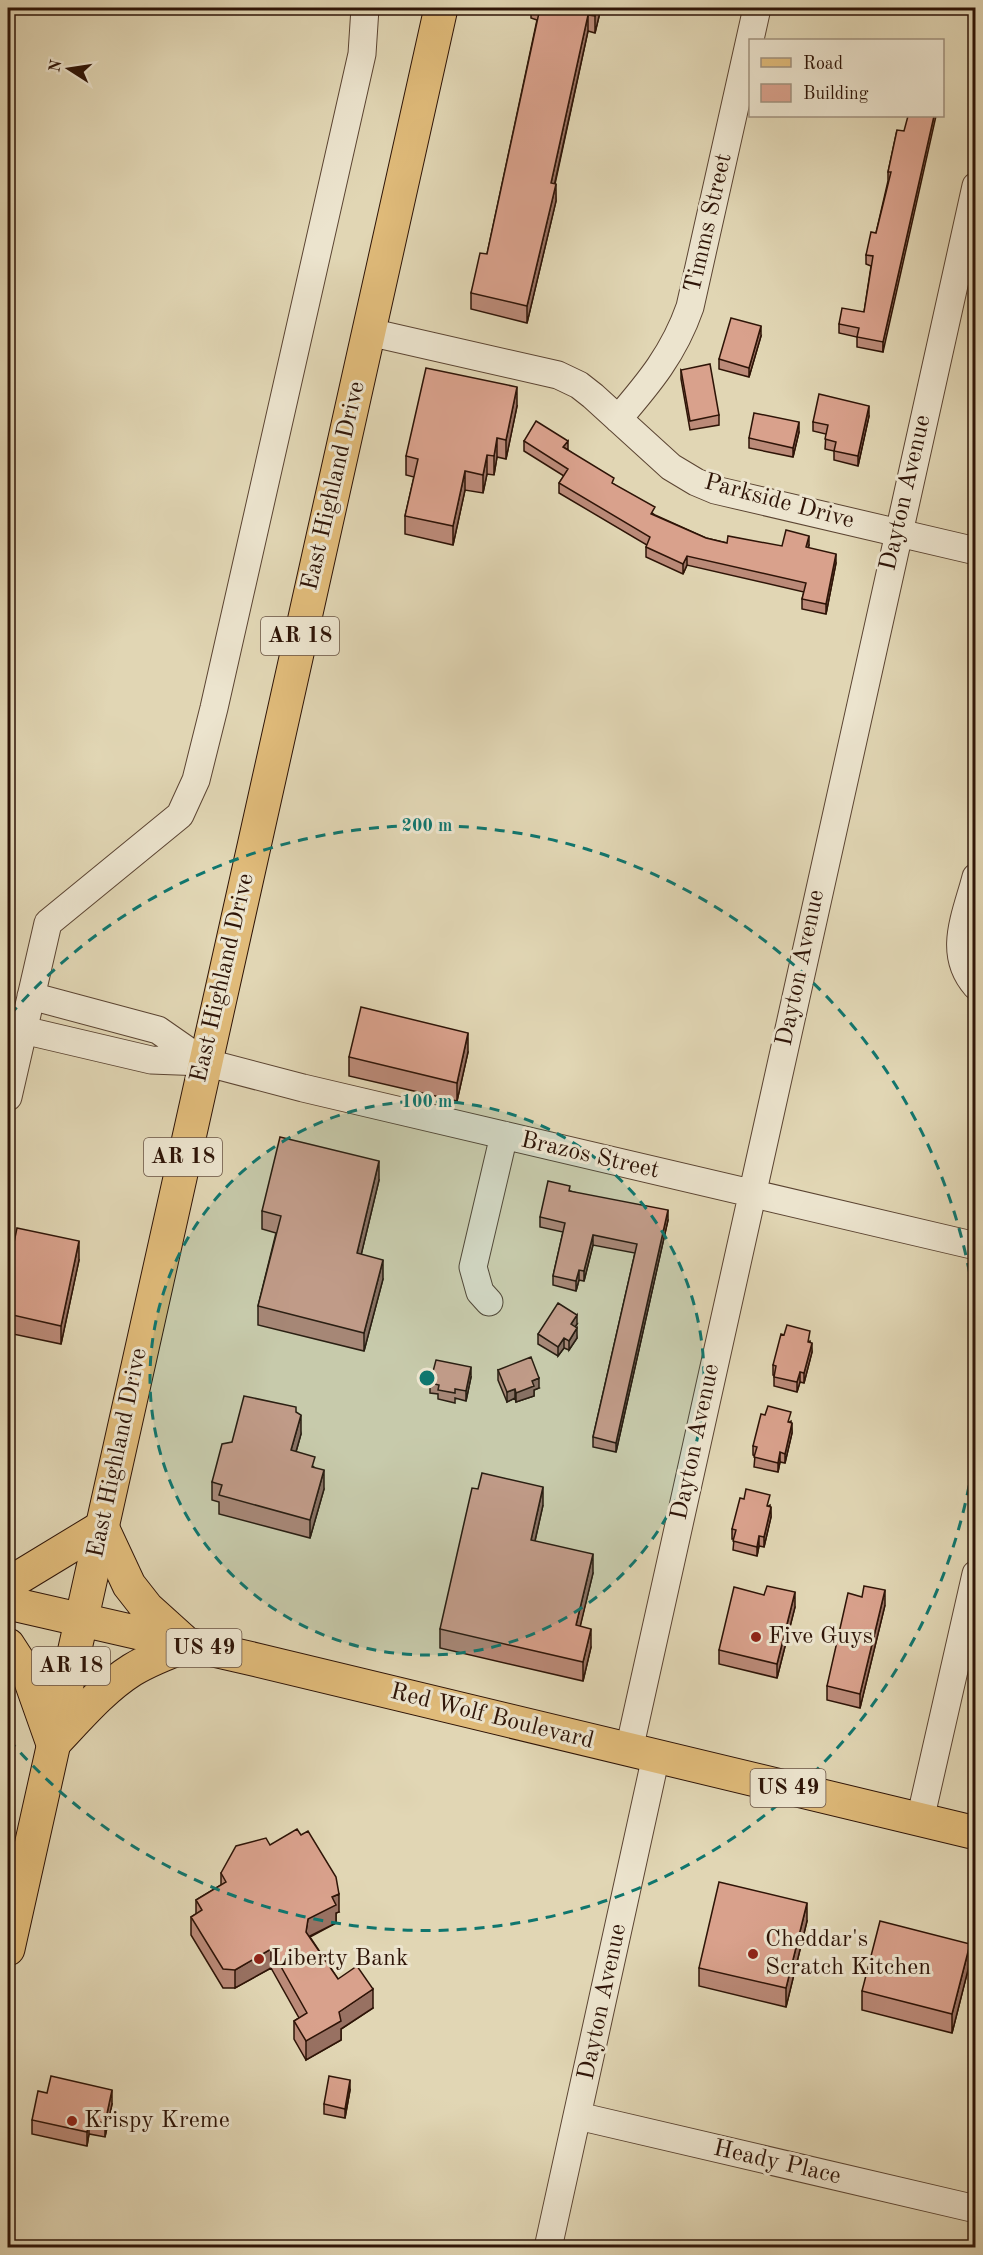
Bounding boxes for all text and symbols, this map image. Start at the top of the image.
north arrow [39,39,99,99]
legend [749,39,944,117]
text: Road [803,55,843,73]
text: N [47,58,66,74]
text: Building [803,85,869,103]
street label: Timms Street [681,151,737,295]
street label: East Highland Drive [298,379,370,593]
street label: Dayton Avenue [876,413,936,573]
street label: Parkside Drive [701,470,857,534]
road number: AR 18 [261,617,339,655]
text: 200 m [402,817,452,835]
street label: East Highland Drive [187,871,259,1085]
street label: Dayton Avenue [773,888,829,1048]
text: 100 m [402,1093,452,1111]
street label: Brazos Street [518,1128,662,1184]
road number: AR 18 [144,1138,222,1176]
street label: East Highland Drive [84,1346,152,1560]
street label: Dayton Avenue [668,1362,724,1522]
centre of rings [417,1368,437,1388]
place label: Five Guys [768,1625,873,1649]
road number: US 49 [166,1629,242,1667]
marker: Five Guys [749,1630,763,1644]
road number: AR 18 [32,1647,110,1685]
street label: Red Wolf Boulevard [388,1680,596,1754]
road number: US 49 [750,1769,826,1807]
street label: Dayton Avenue [575,1922,631,2082]
place label: Cheddar's Scratch Kitchen [765,1928,931,1980]
place label: Liberty Bank [271,1947,408,1971]
marker: Cheddar's Scratch Kitchen [746,1947,760,1961]
marker: Liberty Bank [252,1952,266,1966]
place label: Krispy Kreme [84,2109,230,2133]
marker: Krispy Kreme [65,2114,79,2128]
street label: Heady Place [711,2137,843,2189]

